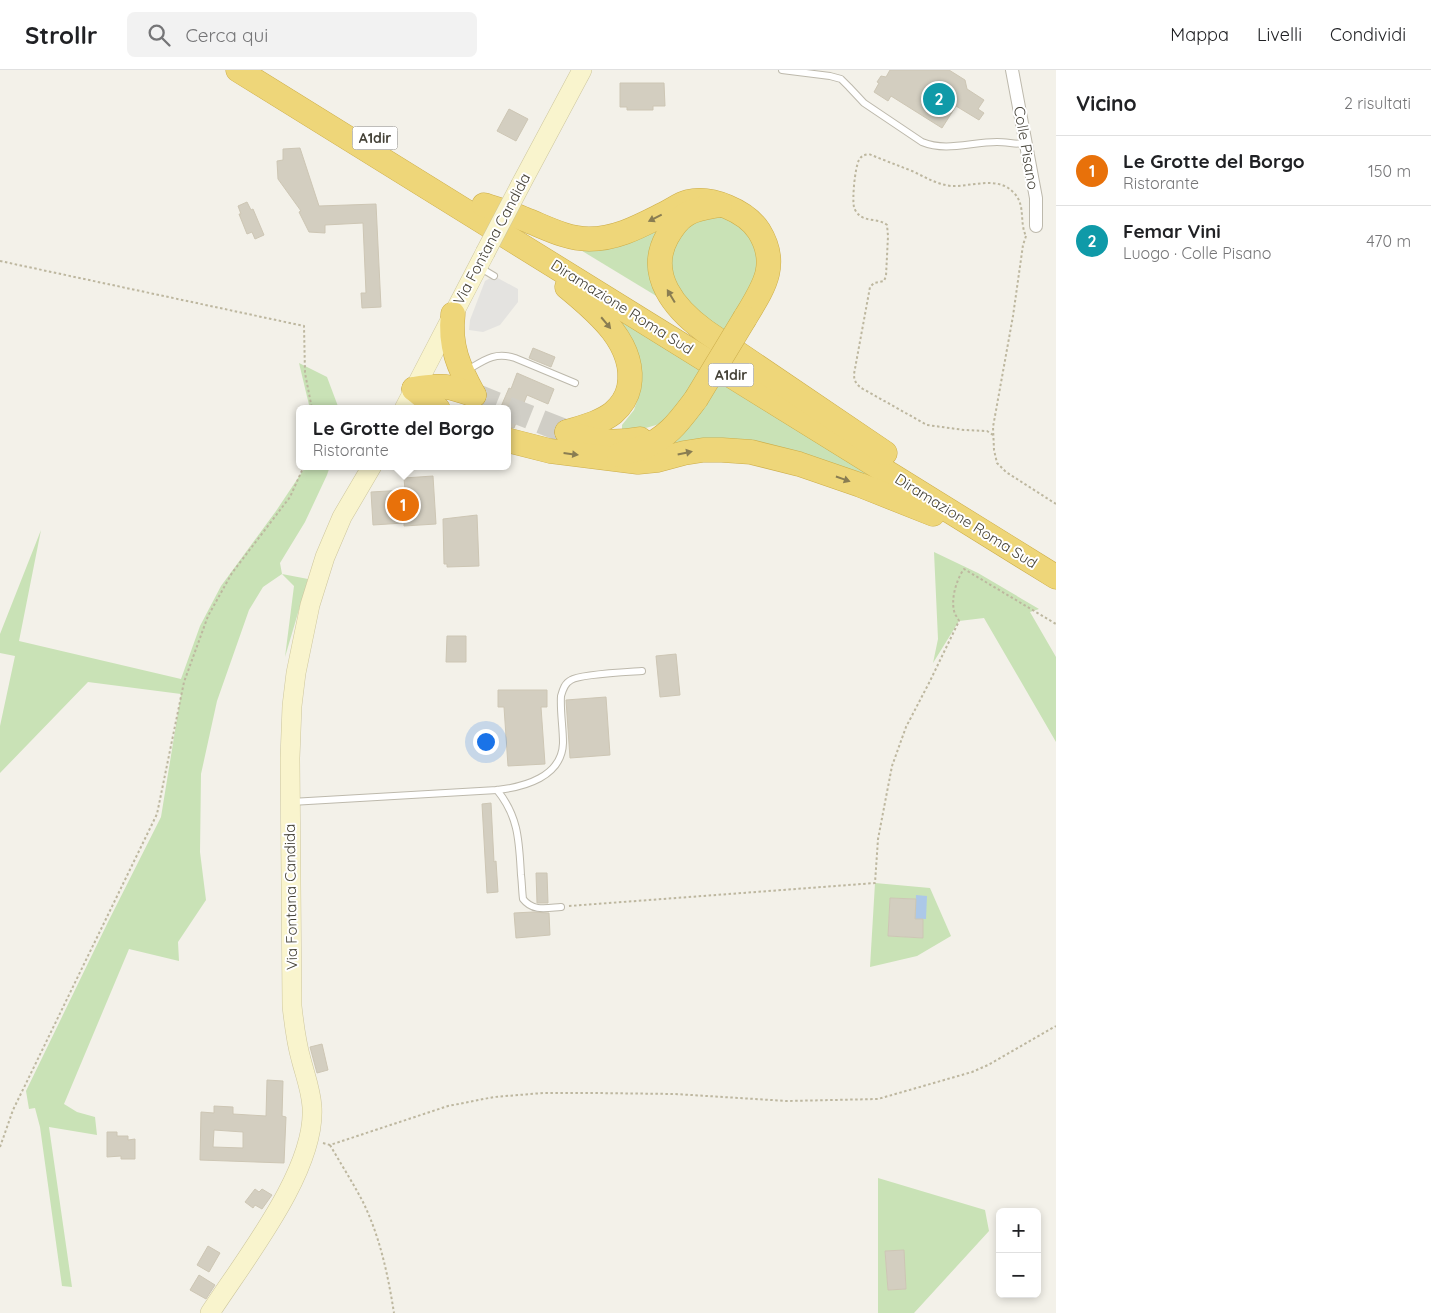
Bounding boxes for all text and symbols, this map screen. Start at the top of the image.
search box [127,12,477,57]
text: Strollr [25,20,97,50]
icon: search [145,21,173,49]
text: Cerca qui [185,23,268,47]
text: Mappa [1170,23,1229,46]
text: Livelli [1257,23,1302,46]
text: Condividi [1330,23,1406,46]
pin: 2 [923,80,955,118]
text: Vicino [1076,90,1137,116]
text: 2 risultati [1344,93,1411,113]
street label: Colle Pisano [1010,105,1043,191]
road number: A1dir [352,126,398,150]
text: Le Grotte del Borgo [1123,149,1305,173]
text: 1 [1089,161,1095,181]
text: 150 m [1368,161,1411,181]
street label: Via Fontana Candida [449,170,534,308]
text: Ristorante [1123,173,1199,193]
one-way arrow [648,214,662,222]
text: Femar Vini [1123,219,1221,243]
text: 2 [1087,231,1097,251]
text: 470 m [1366,231,1411,251]
text: Luogo · Colle Pisano [1123,243,1271,263]
street label: Diramazione Roma Sud [548,255,697,358]
one-way arrow [666,289,675,302]
one-way arrow [600,317,611,329]
road number: A1dir [708,364,754,386]
popup [296,405,511,470]
text: Le Grotte del Borgo [313,416,494,440]
text: Ristorante [313,440,389,460]
one-way arrow [678,449,694,457]
one-way arrow [564,450,580,458]
street label: Diramazione Roma Sud [892,469,1041,572]
one-way arrow [836,476,851,483]
pin: 1 [387,486,419,524]
your location [473,729,499,755]
street label: Via Fontana Candida [280,824,301,970]
map controls [996,1208,1041,1298]
button: + [996,1208,1041,1253]
button: − [996,1253,1041,1298]

